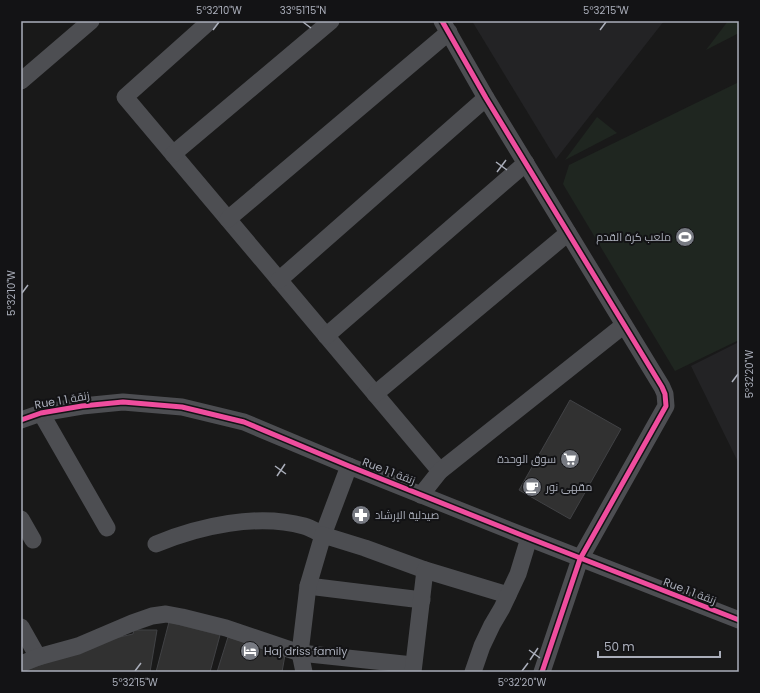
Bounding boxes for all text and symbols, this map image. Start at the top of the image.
text: 5°32'10"W [196,3,242,18]
text: 33°51'15"N [280,3,326,18]
text: 5°32'15"W [583,3,629,18]
sports icon: ملعب كرة القدم [674,226,696,248]
place label: ملعب كرة القدم [596,229,671,245]
text: 5°32'10"W [4,270,19,316]
text: 5°32'20"W [742,350,757,398]
street label: Rue 1 زنقة 1 [33,387,91,413]
supermarket icon: سوق الوحدة [559,448,581,470]
place label: سوق الوحدة [497,451,556,467]
street label: Rue 1 زنقة 1 [360,454,418,488]
cafe icon: مقهى نور [521,476,543,498]
place label: مقهى نور [545,479,592,495]
pharmacy icon: صيدلية الإرشاد [350,504,372,526]
place label: صيدلية الإرشاد [375,507,439,523]
street label: Rue 1 زنقة 1 [661,574,719,608]
scale bar [598,633,720,659]
text: 50 m [604,638,635,655]
hotel icon: Haj driss family [239,640,261,662]
place label: Haj driss family [264,643,348,659]
text: 5°32'15"W [112,675,158,690]
text: 5°32'20"W [498,675,546,690]

